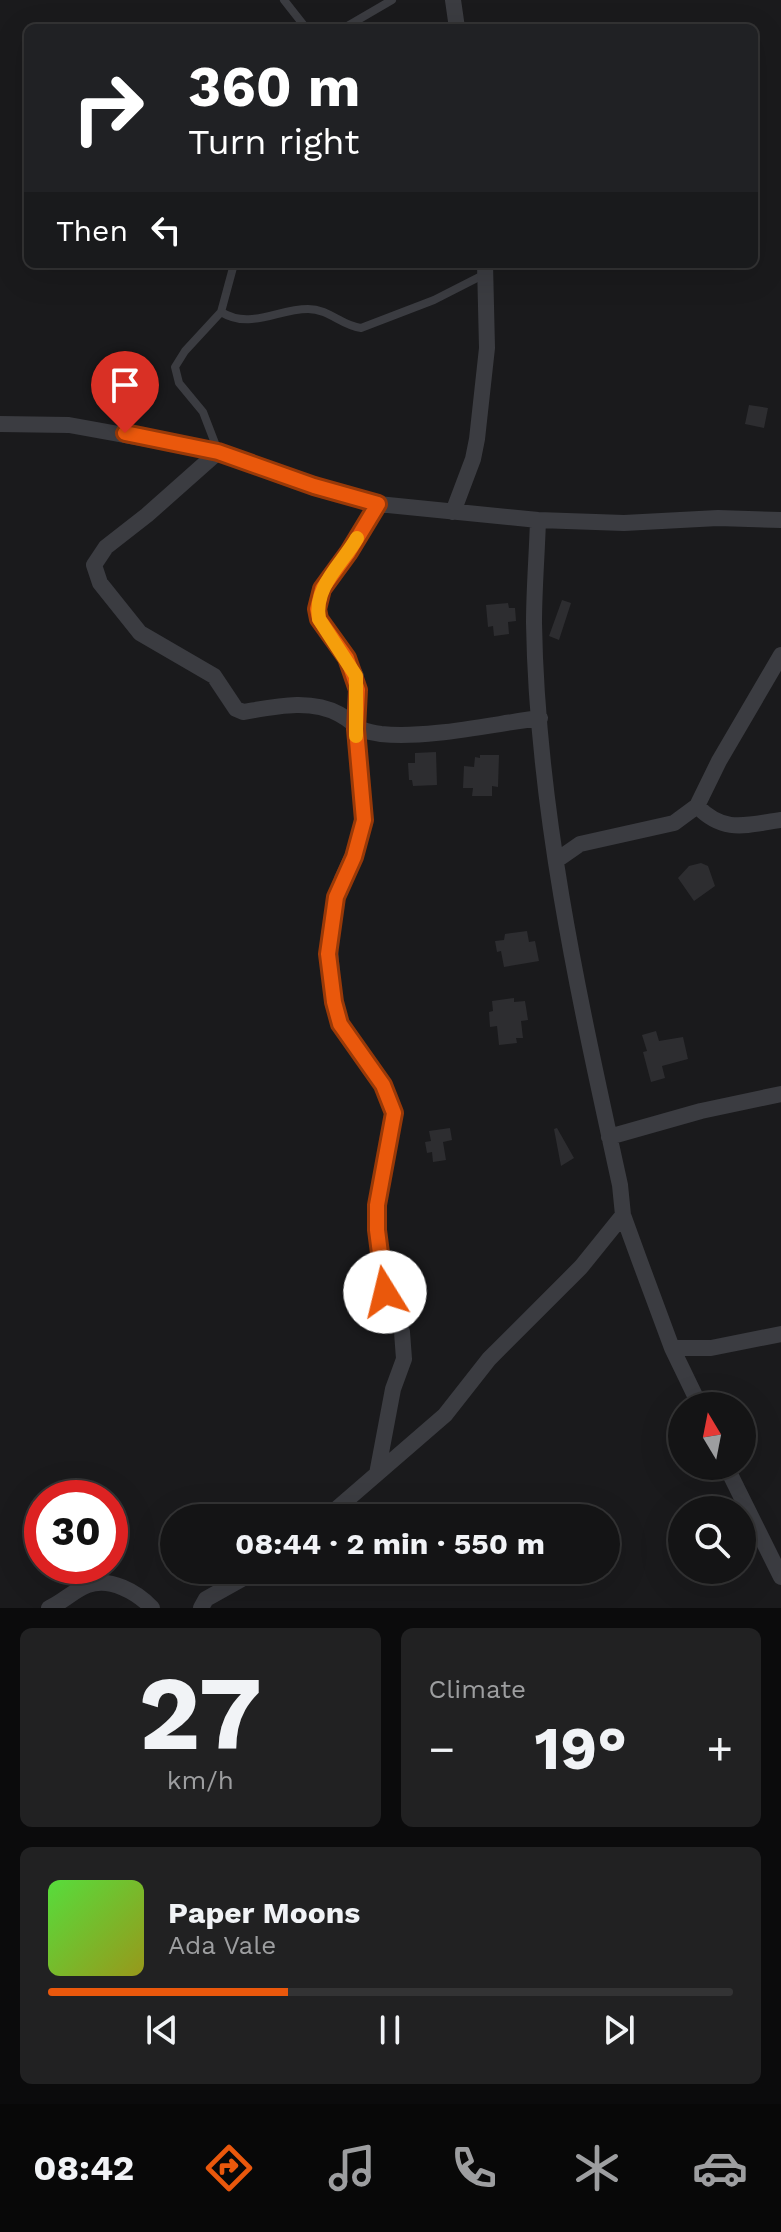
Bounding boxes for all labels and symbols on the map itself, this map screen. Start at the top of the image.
pin [91,351,159,433]
position arrow [343,1250,427,1334]
north arrow [668,1392,756,1480]
speed limit sign: 30 [24,1480,128,1584]

